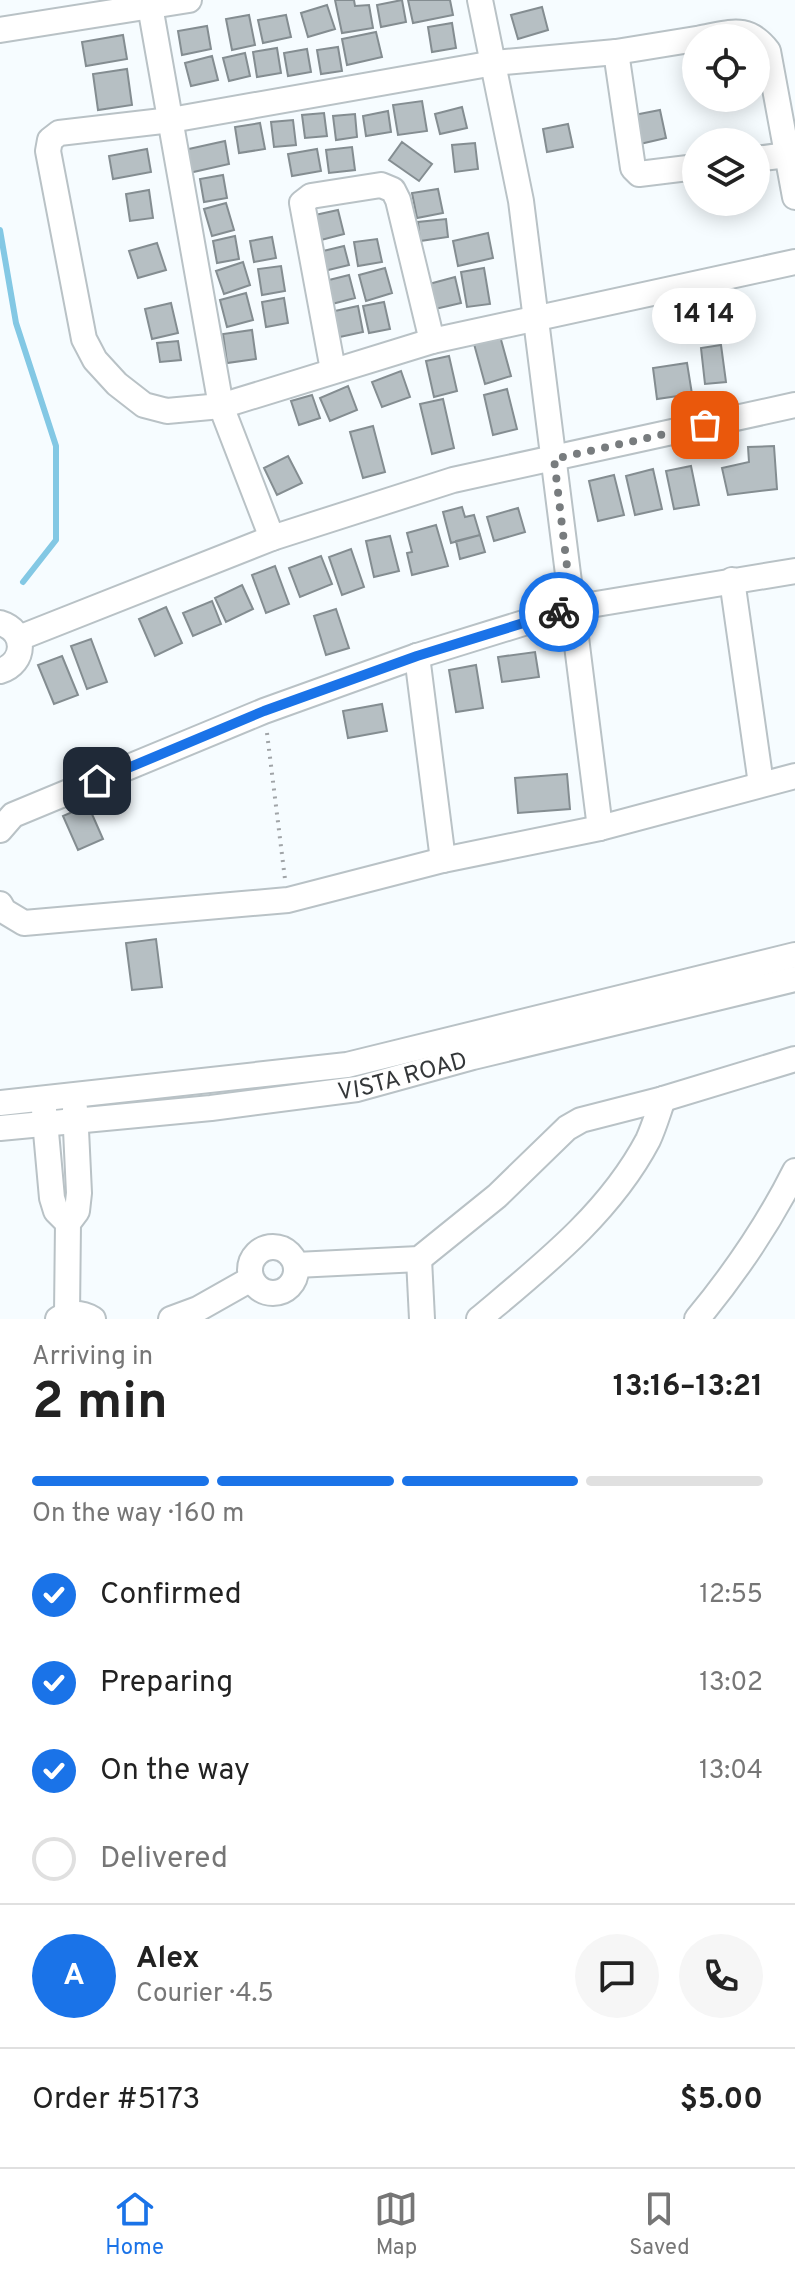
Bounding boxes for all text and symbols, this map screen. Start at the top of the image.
map controls [682,24,770,216]
button: locate [682,24,770,112]
button: layers [682,128,770,216]
callout: 14 14 [653,289,757,345]
text: 14 14 [674,299,734,332]
pin [671,391,739,459]
icon: bag [683,403,727,447]
courier [519,572,599,652]
icon: bike [537,590,581,634]
pin [63,747,131,815]
icon: home [75,759,119,803]
street label: VISTA ROAD [336,1046,471,1108]
text: Arriving in [32,1341,153,1374]
text: 13:16–13:21 [613,1369,763,1406]
text: 2 min [32,1371,168,1437]
text: On the way · 160 m [32,1498,244,1531]
icon: check [32,1573,76,1617]
text: Confirmed [100,1577,242,1614]
text: 12:55 [699,1579,763,1612]
icon: check [32,1661,76,1705]
text: Preparing [100,1665,233,1702]
text: 13:02 [699,1667,763,1700]
icon: check [32,1749,76,1793]
text: On the way [100,1753,250,1790]
text: 13:04 [699,1755,763,1788]
text: Delivered [100,1841,228,1878]
button: chat [575,1934,659,2018]
button: phone [679,1934,763,2018]
text: Alex [136,1941,200,1978]
text: A [63,1958,85,1995]
text: Courier · 4.5 [136,1978,274,2011]
text: Order #5173 [32,2082,200,2119]
text: $5.00 [680,2082,763,2119]
tab: Home [105,2187,164,2262]
tab: Map [374,2187,418,2262]
tab: Saved [629,2187,690,2262]

